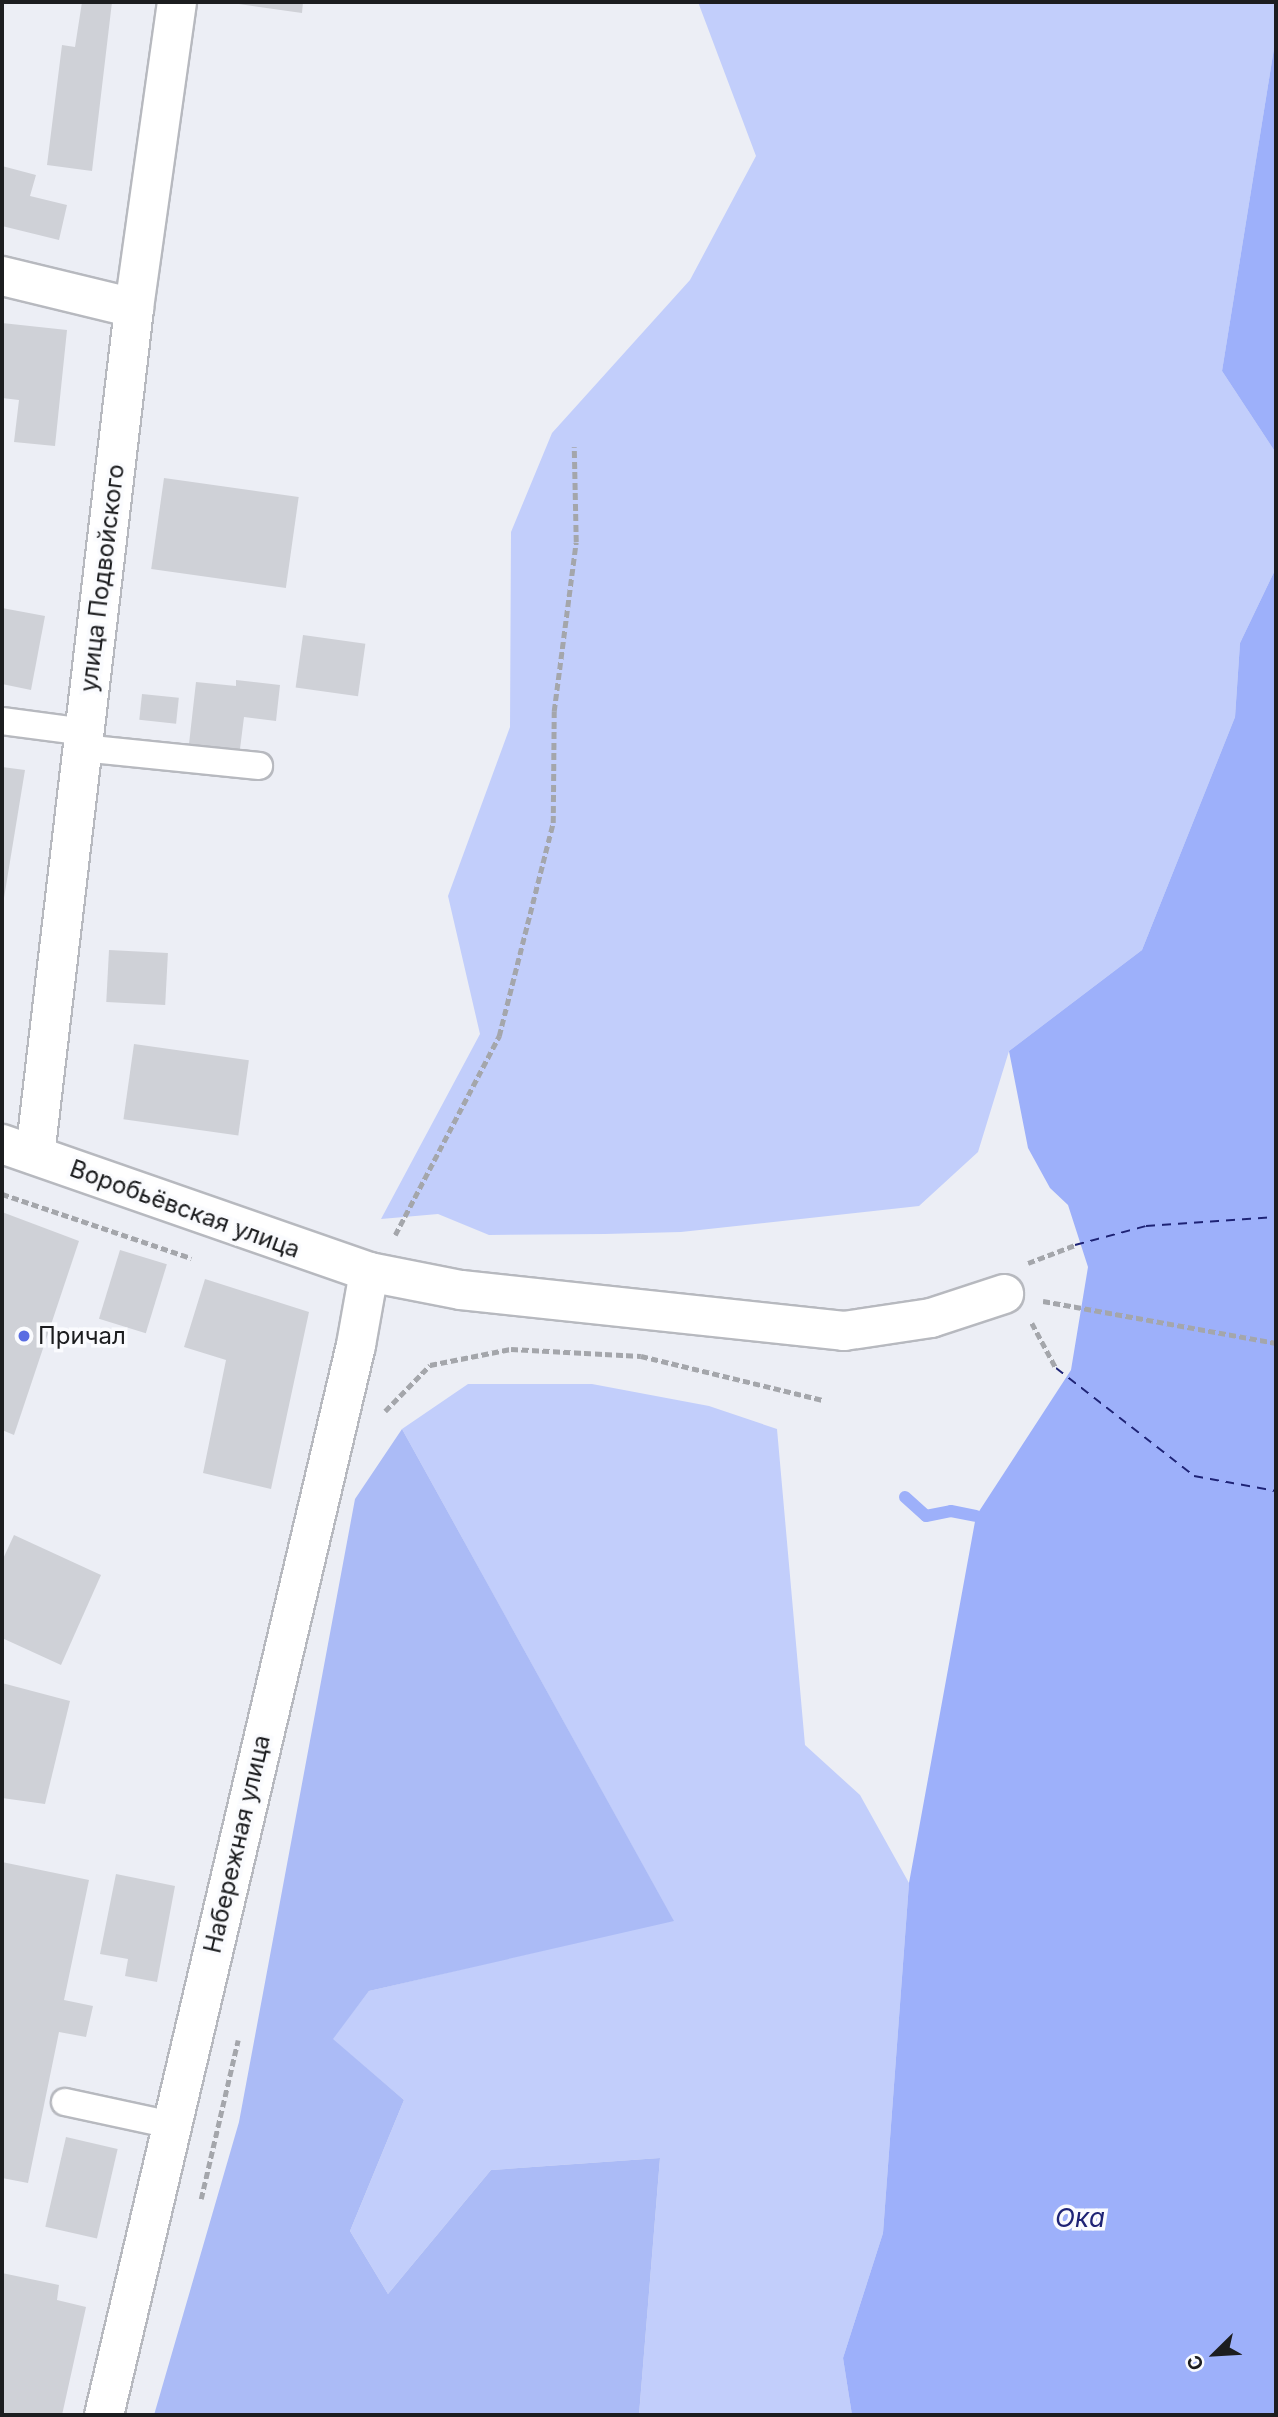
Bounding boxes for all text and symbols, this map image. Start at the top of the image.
street label: улица Подвойского [74,462,130,694]
street label: Воробьёвская улица [66,1154,304,1264]
place label: Причал [38,1322,126,1350]
marker: Причал [16,1328,32,1344]
street label: Набережная улица [198,1732,276,1956]
water label: Ока [1055,2202,1105,2234]
north arrow [1180,2319,1250,2389]
text: С [1182,2352,1209,2374]

